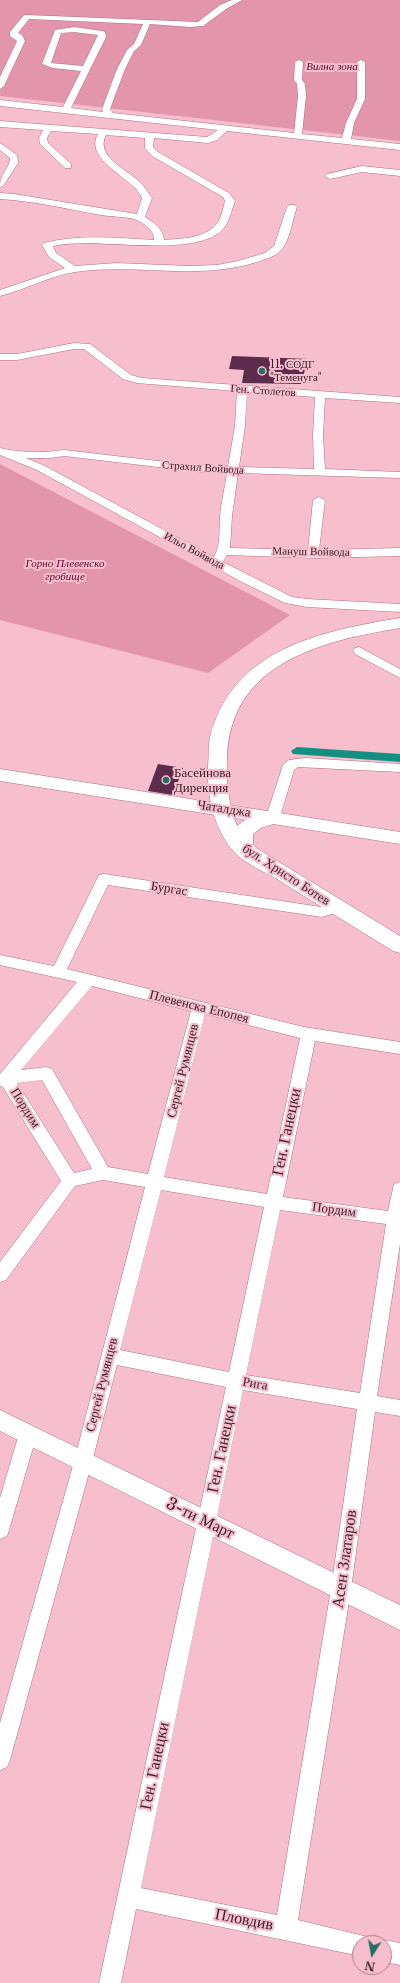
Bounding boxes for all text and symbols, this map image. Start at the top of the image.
park label: Вилна зона [306,60,358,74]
place label: 11. СОДГ "Теменуга" [270,358,322,384]
marker: 11. СОДГ "Теменуга" [257,366,267,376]
street label: Ген. Столетов [230,382,296,400]
street label: Страхил Войвода [162,459,244,477]
street label: Ильо Войвода [161,530,227,572]
street label: Мануш Войвода [272,545,350,559]
park label: Горно Плевенско гробище [26,557,104,583]
place label: Басейнова Дирекция [174,765,231,796]
marker: Басейнова Дирекция [161,775,171,785]
street label: Чаталджа [196,797,252,821]
street label: бул. Христо Ботев [239,841,333,909]
street label: Бургас [150,878,188,900]
street label: Плевенска Епопея [148,987,250,1027]
street label: Сергей Румянцев [164,1022,202,1120]
street label: Пордим [7,1085,43,1131]
street label: Ген. Ганецки [268,1086,306,1178]
street label: Пордим [311,1199,357,1221]
street label: Сергей Румянцев [83,1336,121,1434]
street label: Рига [241,1374,269,1394]
street label: Ген. Ганецки [203,1403,241,1495]
street label: 3-ти Март [163,1494,237,1544]
street label: Асен Златаров [329,1509,361,1609]
street label: Ген. Ганецки [136,1720,174,1812]
street label: Пловдив [213,1905,275,1935]
north arrow [352,1935,392,1975]
text: N [363,1958,376,1974]

